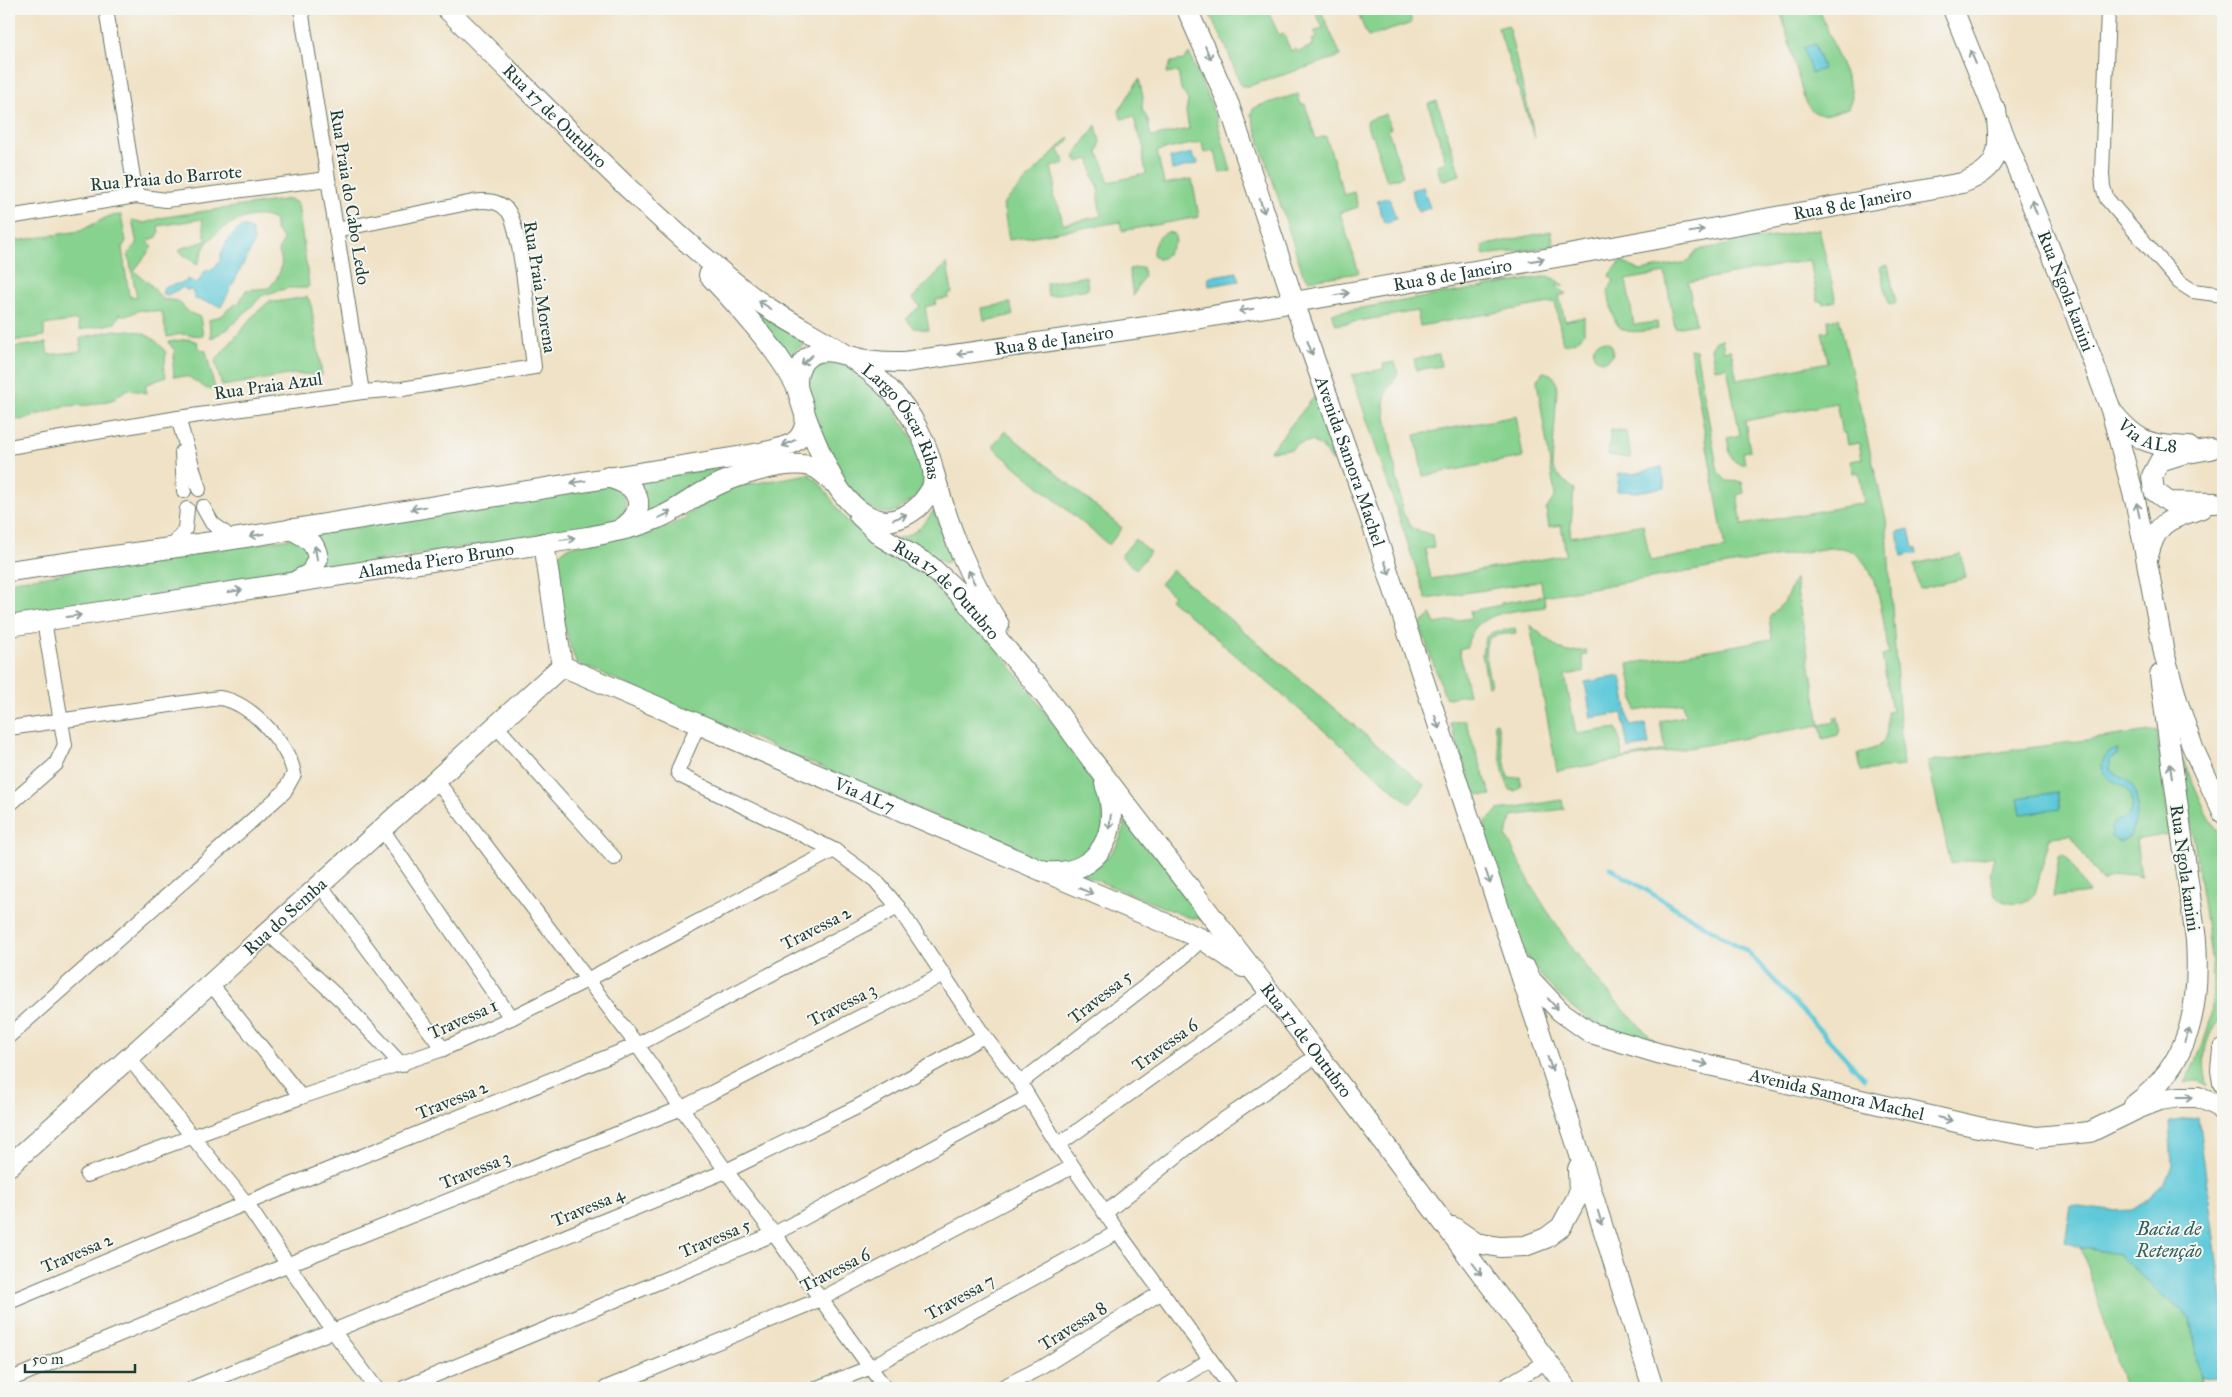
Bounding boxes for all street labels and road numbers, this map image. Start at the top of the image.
street label: Rua 17 de Outubro [498,59,612,173]
street label: Rua Praia do Cabo Ledo [325,108,375,286]
street label: Rua Praia do Barrote [89,160,243,196]
street label: Rua 8 de Janeiro [1791,181,1913,225]
street label: Rua Praia Morena [519,219,561,355]
street label: Rua Ngola kanini [2033,227,2099,355]
street label: Rua 8 de Janeiro [1391,254,1514,296]
street label: Rua 8 de Janeiro [993,321,1115,360]
street label: Largo Óscar Ribas [857,359,945,480]
street label: Rua Praia Azul [212,367,324,405]
street label: Avenida Samora Machel [1310,372,1390,549]
street label: Via AL8 [2112,413,2178,457]
street label: Rua 17 de Outubro [889,535,1005,644]
street label: Alameda Piero Bruno [356,538,515,583]
street label: Via AL7 [830,772,898,818]
street label: Rua Ngola kanini [2164,803,2205,933]
street label: Rua do Semba [239,873,332,960]
street label: Travessa 2 [777,901,855,955]
street label: Travessa 5 [1064,965,1137,1029]
street label: Travessa 3 [804,978,880,1032]
street label: Rua 17 de Outubro [1256,978,1357,1102]
street label: Travessa 1 [425,994,501,1044]
street label: Travessa 6 [1128,1013,1203,1076]
street label: Avenida Samora Machel [1746,1063,1927,1125]
street label: Travessa 2 [413,1076,491,1124]
street label: Travessa 3 [437,1146,513,1194]
street label: Travessa 4 [548,1182,629,1232]
street label: Travessa 5 [676,1213,754,1263]
street label: Travessa 2 [38,1228,116,1278]
street label: Travessa 6 [796,1243,874,1297]
street label: Travessa 7 [921,1269,999,1325]
street label: Travessa 8 [1035,1296,1111,1356]

